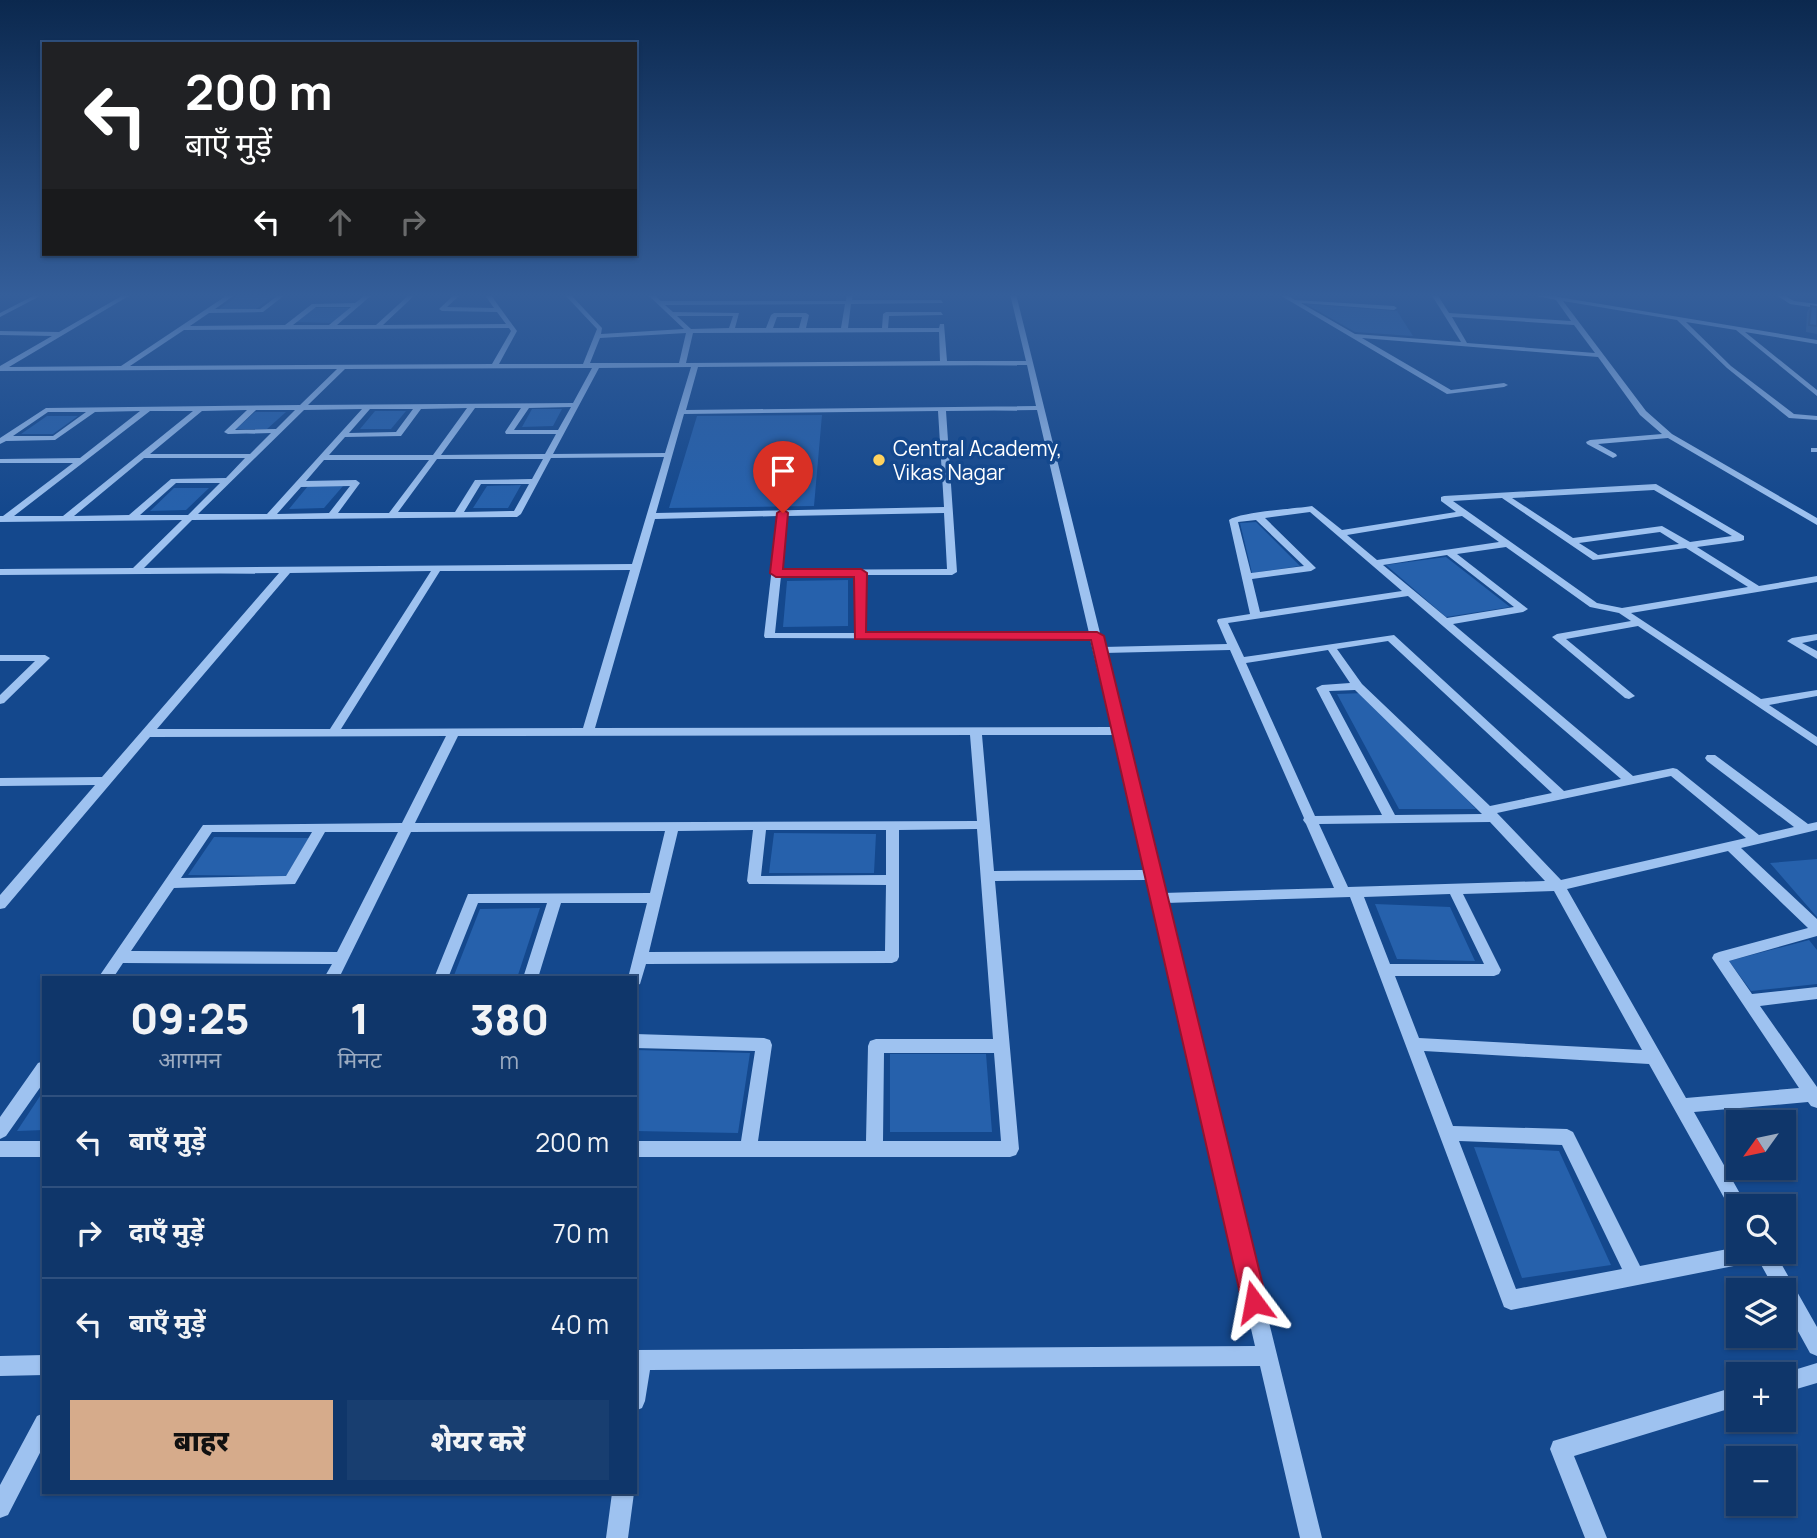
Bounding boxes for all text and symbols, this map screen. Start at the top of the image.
text: 200 m [185,58,333,125]
icon: left [70,70,161,161]
text: बाएँ मुड़ें [185,122,272,166]
icon: left [248,203,286,241]
icon: ahead [321,203,359,241]
icon: right [394,203,432,241]
place label: Central Academy, Vikas Nagar [893,434,1062,486]
pin [753,441,813,513]
icon: arrive [764,452,802,490]
marker: Central Academy, Vikas Nagar [871,452,887,468]
text: 09:25 [130,989,250,1047]
text: 1 [350,989,369,1047]
text: 380 [470,990,549,1048]
text: आगमन [158,1043,221,1075]
text: मिनट [338,1043,382,1075]
text: m [500,1044,519,1076]
north arrow [1726,1110,1796,1180]
map controls [1726,1110,1796,1516]
text: बाएँ मुड़ें [129,1122,206,1158]
icon: left [70,1123,108,1161]
text: 200 m [535,1124,609,1160]
button: search [1726,1194,1796,1264]
text: दाएँ मुड़ें [129,1213,204,1249]
icon: right [70,1214,108,1252]
text: 70 m [553,1215,609,1251]
position arrow [1217,1265,1291,1339]
button: layers [1726,1278,1796,1348]
text: बाएँ मुड़ें [129,1304,206,1340]
icon: left [70,1305,108,1343]
text: 40 m [551,1306,609,1342]
button: + [1726,1362,1796,1432]
button: बाहर [70,1400,333,1480]
button: शेयर करें [347,1400,609,1480]
button: − [1726,1446,1796,1516]

